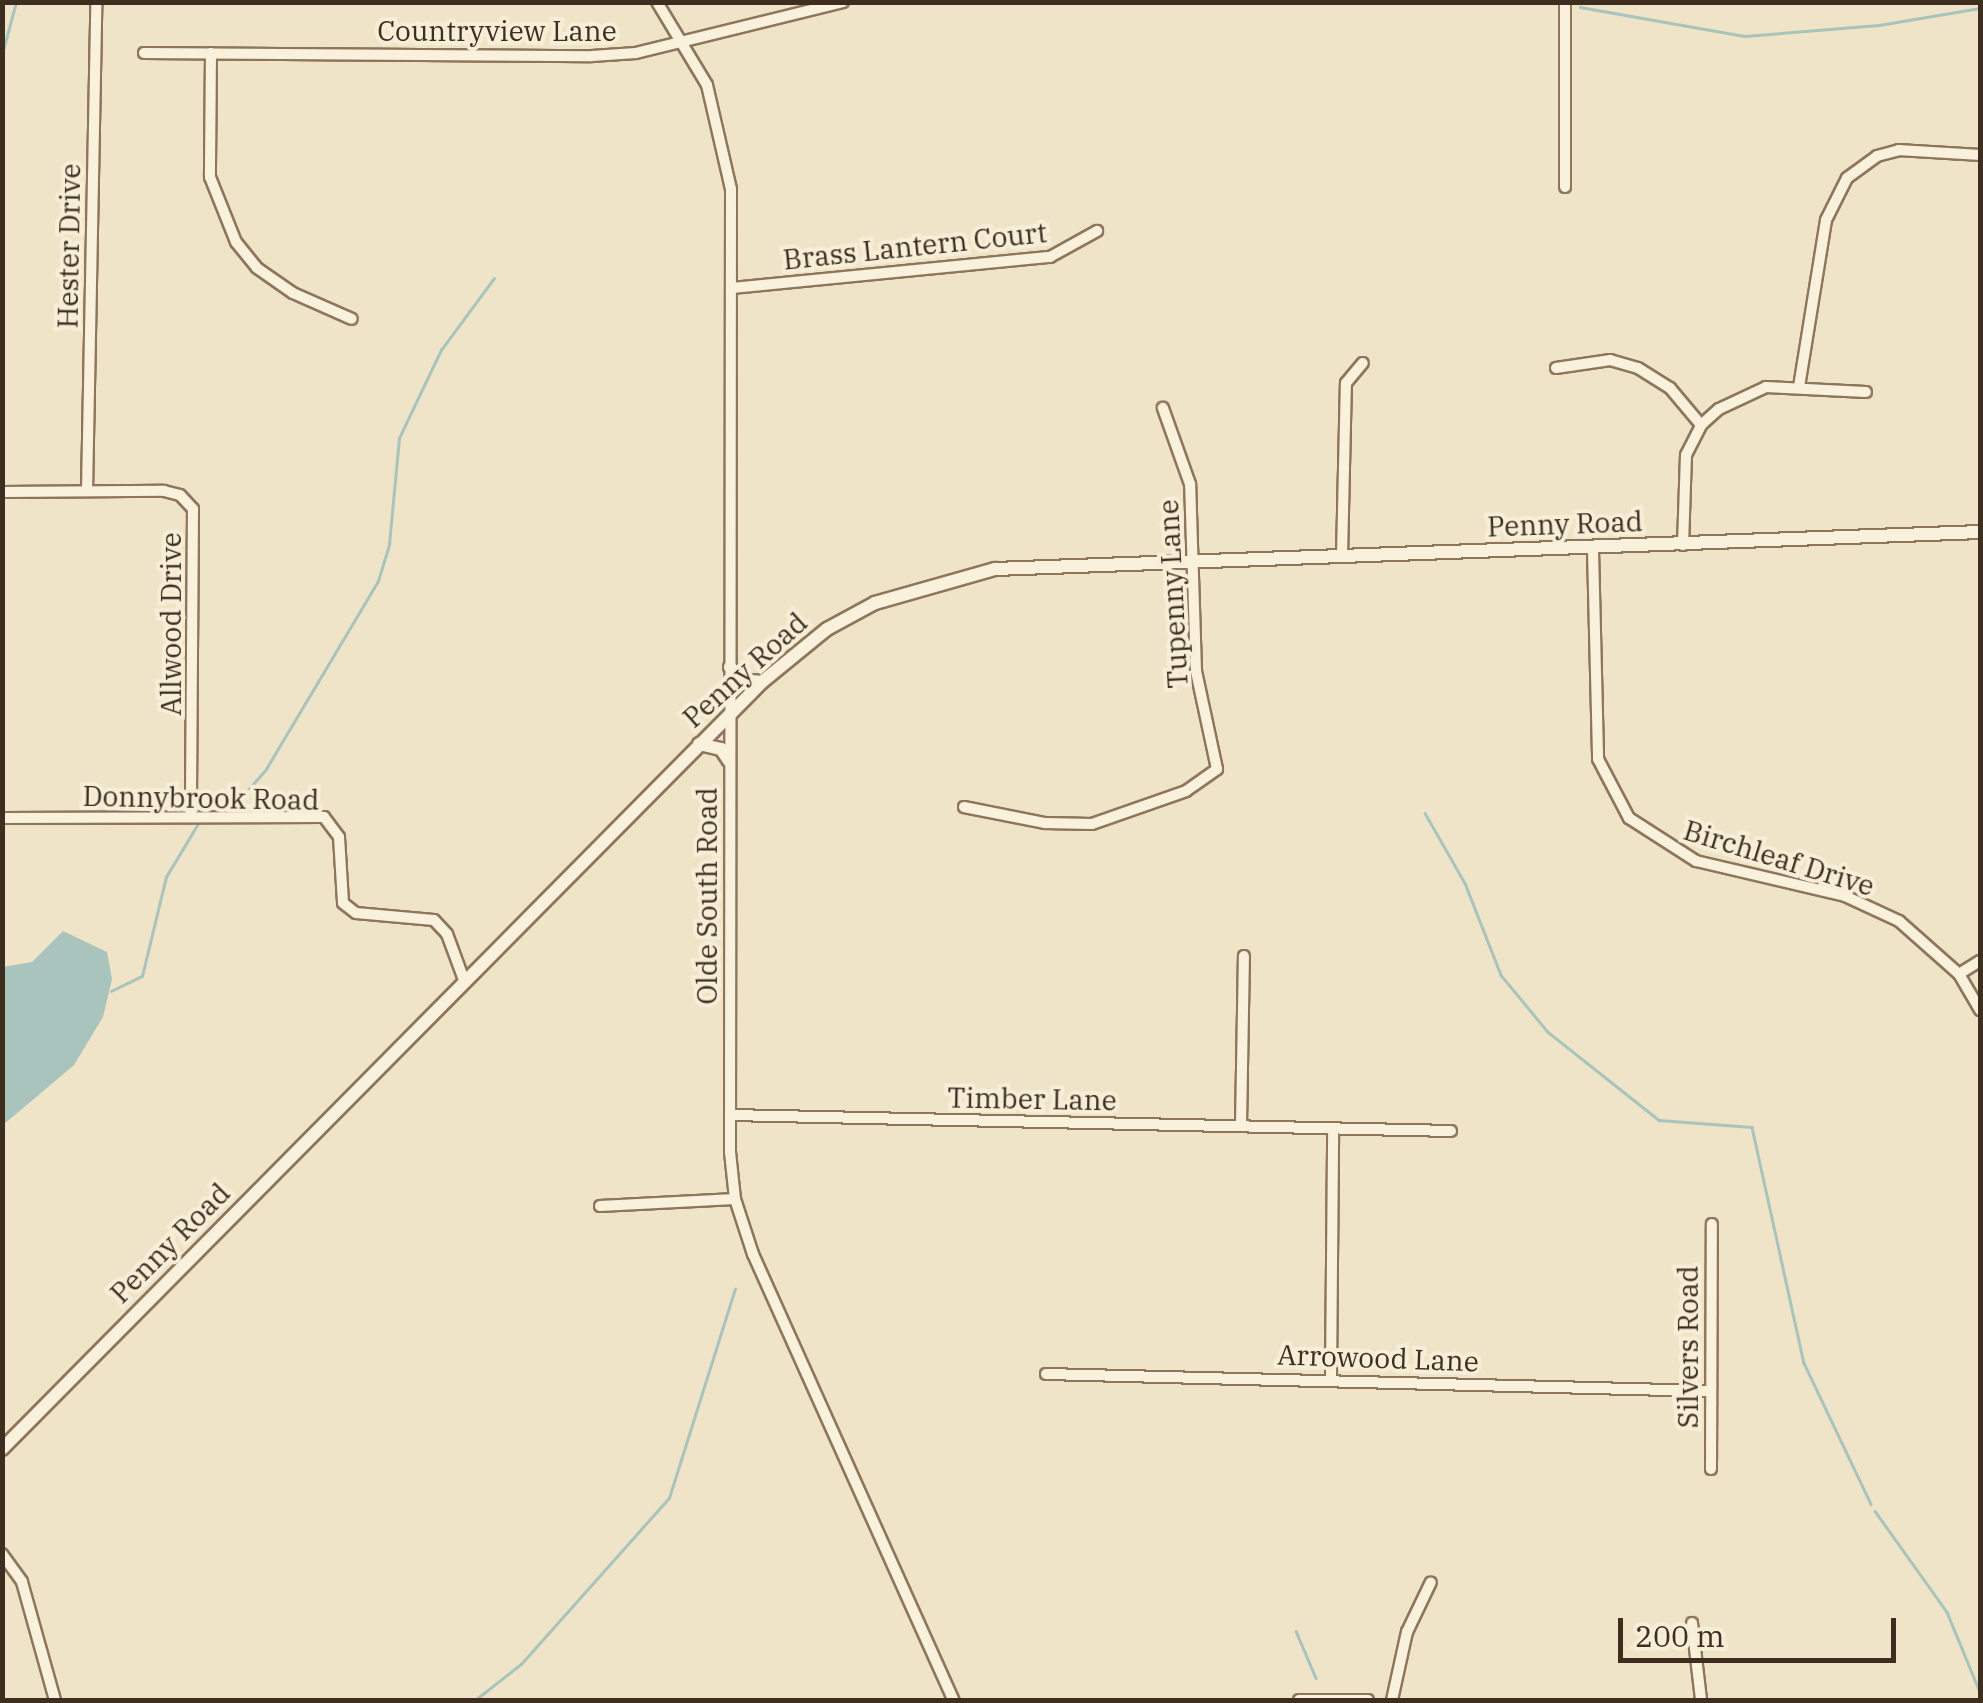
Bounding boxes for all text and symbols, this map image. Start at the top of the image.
street label: Countryview Lane [377,14,617,48]
street label: Hester Drive [51,163,87,329]
street label: Brass Lantern Court [781,215,1049,277]
street label: Tupenny Lane [1151,499,1195,689]
street label: Penny Road [1487,504,1643,544]
street label: Allwood Drive [154,532,188,716]
street label: Penny Road [676,605,814,735]
street label: Donnybrook Road [82,779,320,817]
street label: Olde South Road [690,787,724,1005]
street label: Birchleaf Drive [1680,813,1878,903]
street label: Timber Lane [947,1081,1117,1117]
street label: Penny Road [103,1176,237,1310]
street label: Silvers Road [1671,1266,1705,1428]
street label: Arrowood Lane [1277,1338,1479,1378]
scale bar [1623,1598,1900,1660]
text: 200 m [1635,1616,1725,1655]

